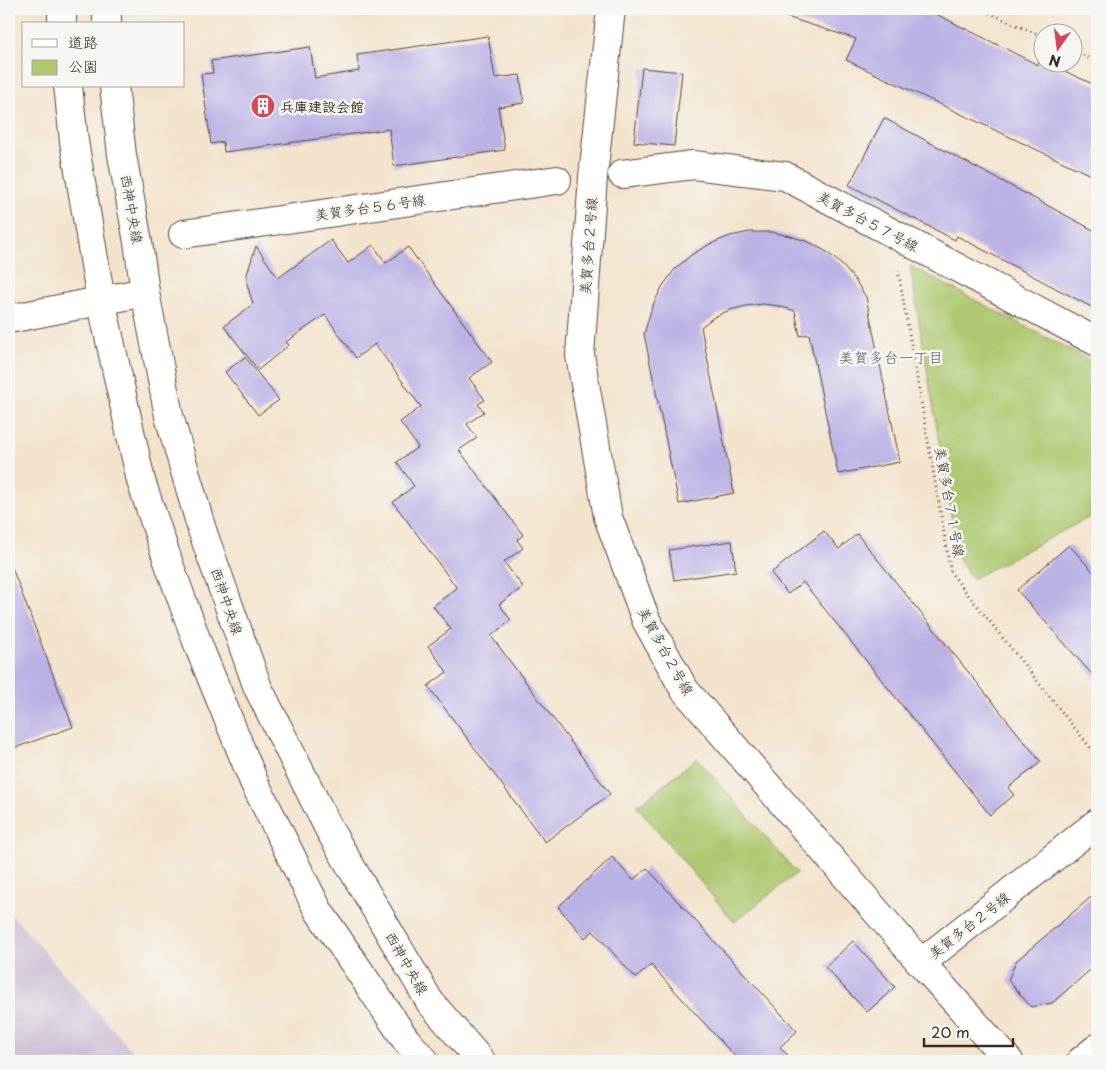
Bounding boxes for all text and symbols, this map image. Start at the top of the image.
legend [22,22,185,88]
north arrow [1034,22,1084,72]
text: 道路 [68,30,98,53]
text: N [1047,50,1063,73]
text: 公園 [68,54,98,77]
building icon: 兵庫建設会館 [250,93,276,119]
place label: 兵庫建設会館 [280,96,364,117]
street label: 西神中央線 [116,173,148,245]
street label: 美賀多台５７号線 [814,185,922,257]
street label: 美賀多台５６号線 [313,189,427,225]
street label: 美賀多台２号線 [574,196,602,296]
district label: 美賀多台一丁目 [838,345,944,368]
street label: 美賀多台７１号線 [930,445,970,559]
street label: 西神中央線 [206,564,248,638]
street label: 美賀多台２号線 [633,603,699,699]
street label: 美賀多台２号線 [924,887,1014,963]
street label: 西神中央線 [380,927,434,999]
scale bar [924,1015,1012,1047]
text: 20 m [931,1020,970,1043]

